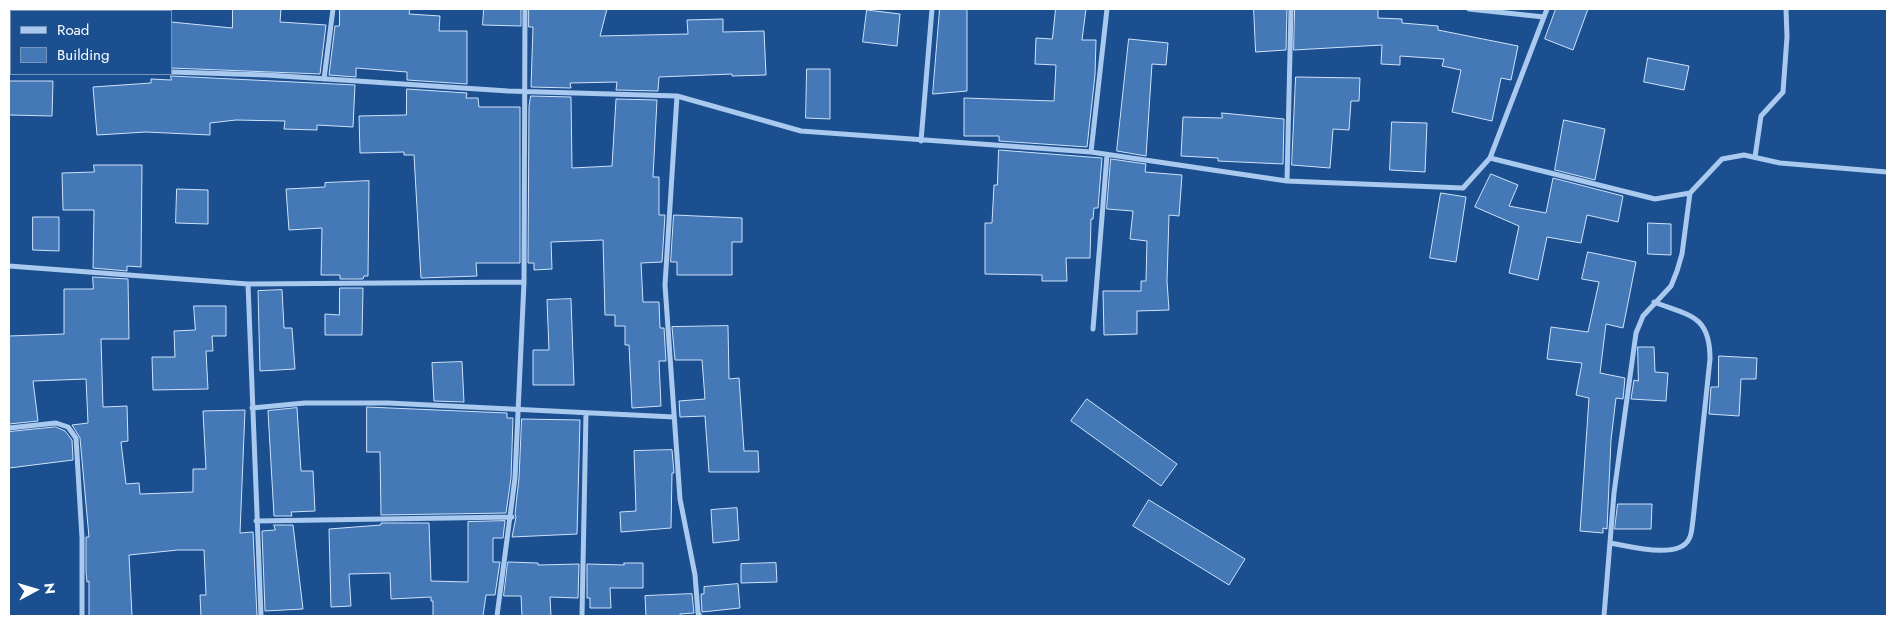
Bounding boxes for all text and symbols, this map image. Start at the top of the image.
legend [10,10,172,75]
text: Road [57,19,89,41]
text: Building [57,44,109,66]
north arrow [10,565,60,615]
text: N [39,582,60,595]

